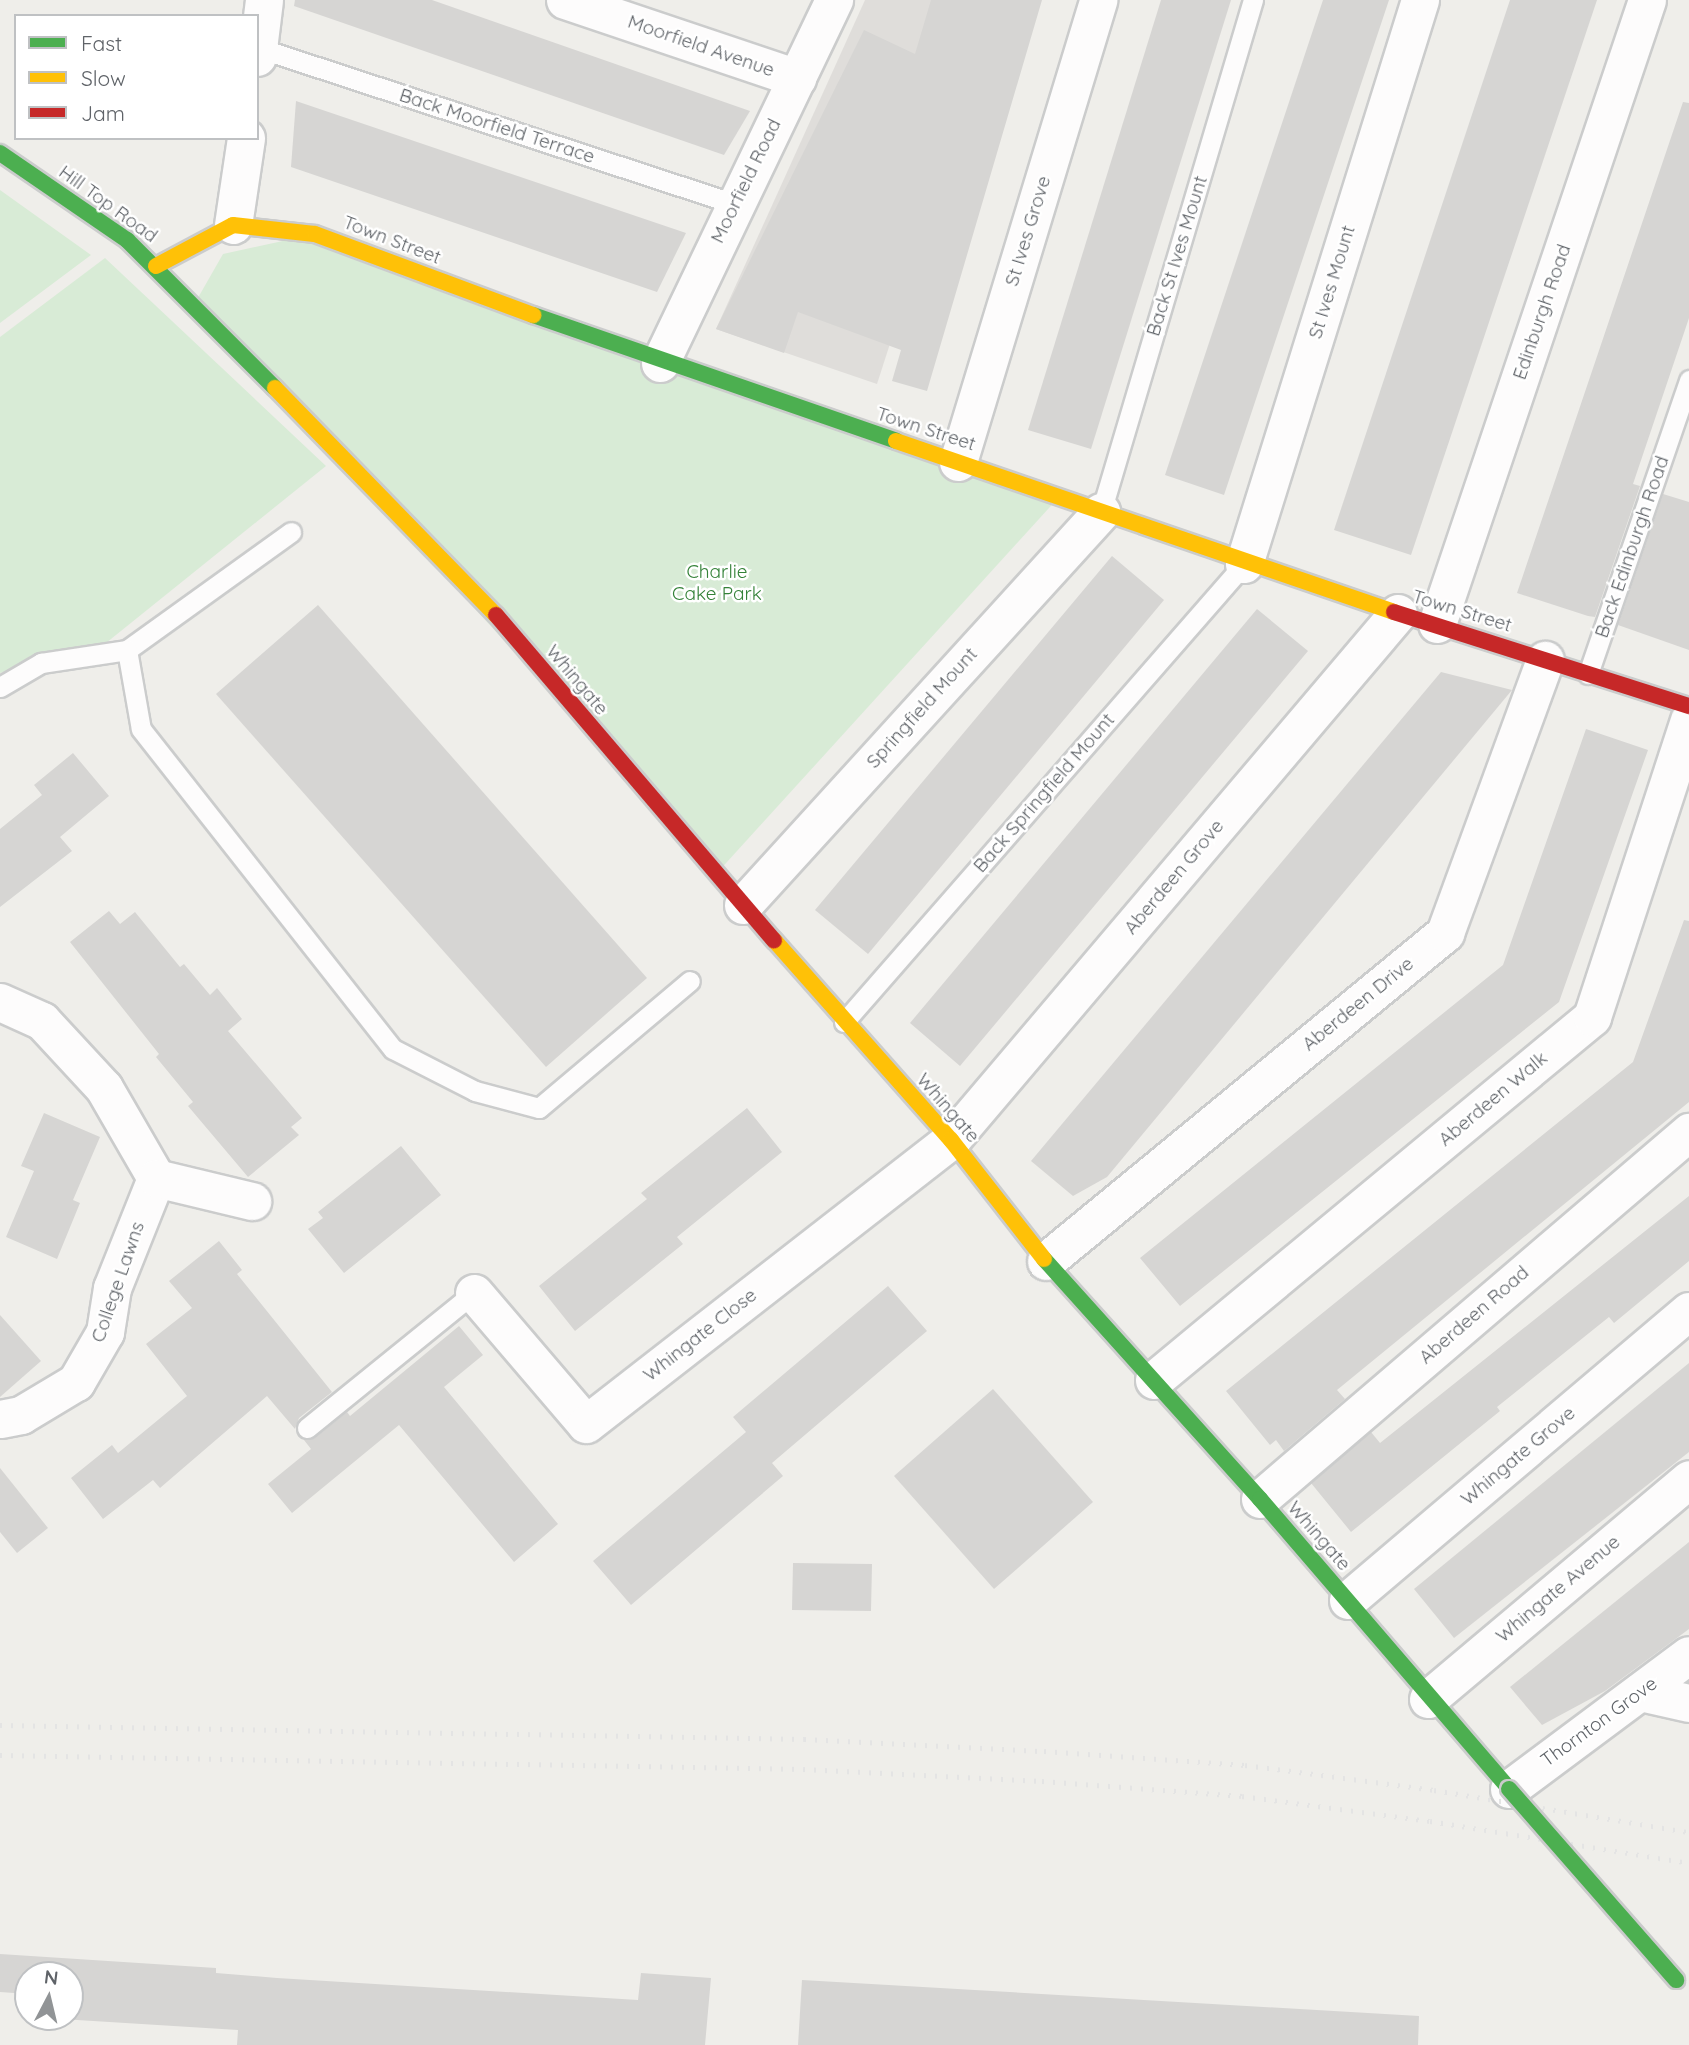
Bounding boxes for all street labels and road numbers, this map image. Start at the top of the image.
street label: Moorfield Avenue [625,10,777,82]
street label: Back Moorfield Terrace [396,84,598,168]
street label: Moorfield Road [706,115,786,247]
street label: Hill Top Road [54,161,162,247]
street label: St Ives Grove [1000,173,1056,289]
street label: Back St Ives Mount [1142,173,1212,339]
street label: Town Street [340,211,444,269]
street label: St Ives Mount [1304,223,1360,341]
street label: Edinburgh Road [1508,241,1576,383]
street label: Town Street [873,402,979,456]
street label: Back Edinburgh Road [1590,453,1674,641]
street label: Town Street [1409,585,1515,637]
street label: Whingate [541,640,613,720]
street label: Springfield Mount [862,643,982,773]
street label: Back Springfield Mount [969,709,1119,877]
street label: Aberdeen Grove [1119,815,1229,939]
street label: Aberdeen Drive [1298,952,1418,1056]
street label: Aberdeen Walk [1434,1047,1552,1151]
street label: Whingate [912,1069,984,1147]
street label: College Lawns [87,1219,149,1345]
street label: Aberdeen Road [1415,1261,1533,1369]
street label: Whingate Close [639,1284,761,1386]
street label: Whingate Grove [1456,1402,1580,1510]
street label: Whingate [1283,1497,1355,1575]
street label: Whingate Avenue [1491,1531,1625,1647]
street label: Thornton Grove [1536,1672,1662,1772]

